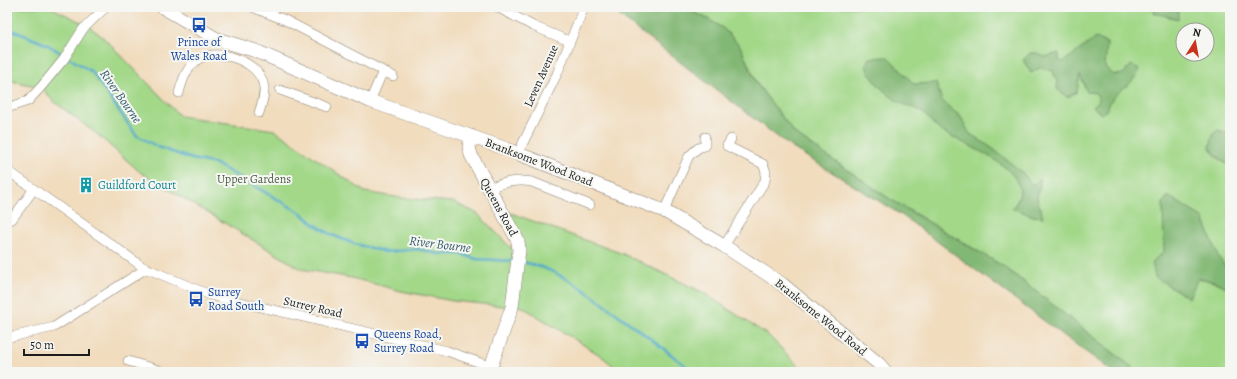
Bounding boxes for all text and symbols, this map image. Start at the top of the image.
bus stop icon: Prince of Wales Road [190,16,208,34]
north arrow [1175,22,1215,62]
text: N [1191,25,1202,41]
place label: Prince of Wales Road [170,34,228,64]
street label: Leven Avenue [520,42,562,110]
water label: River Bourne [96,66,146,127]
street label: Branksome Wood Road [483,134,596,190]
park label: Upper Gardens [217,171,291,187]
street label: Queens Road [476,175,522,240]
building icon: Guildford Court [77,176,95,194]
place label: Guildford Court [98,177,176,193]
water label: River Bourne [408,232,472,256]
street label: Branksome Wood Road [772,275,871,360]
place label: Surrey Road South [208,284,265,314]
bus stop icon: Surrey Road South [187,290,205,308]
street label: Surrey Road [282,292,345,322]
place label: Queens Road, Surrey Road [374,326,442,356]
scale bar [24,331,89,357]
bus stop icon: Queens Road, Surrey Road [353,332,371,350]
text: 50 m [30,337,54,353]

